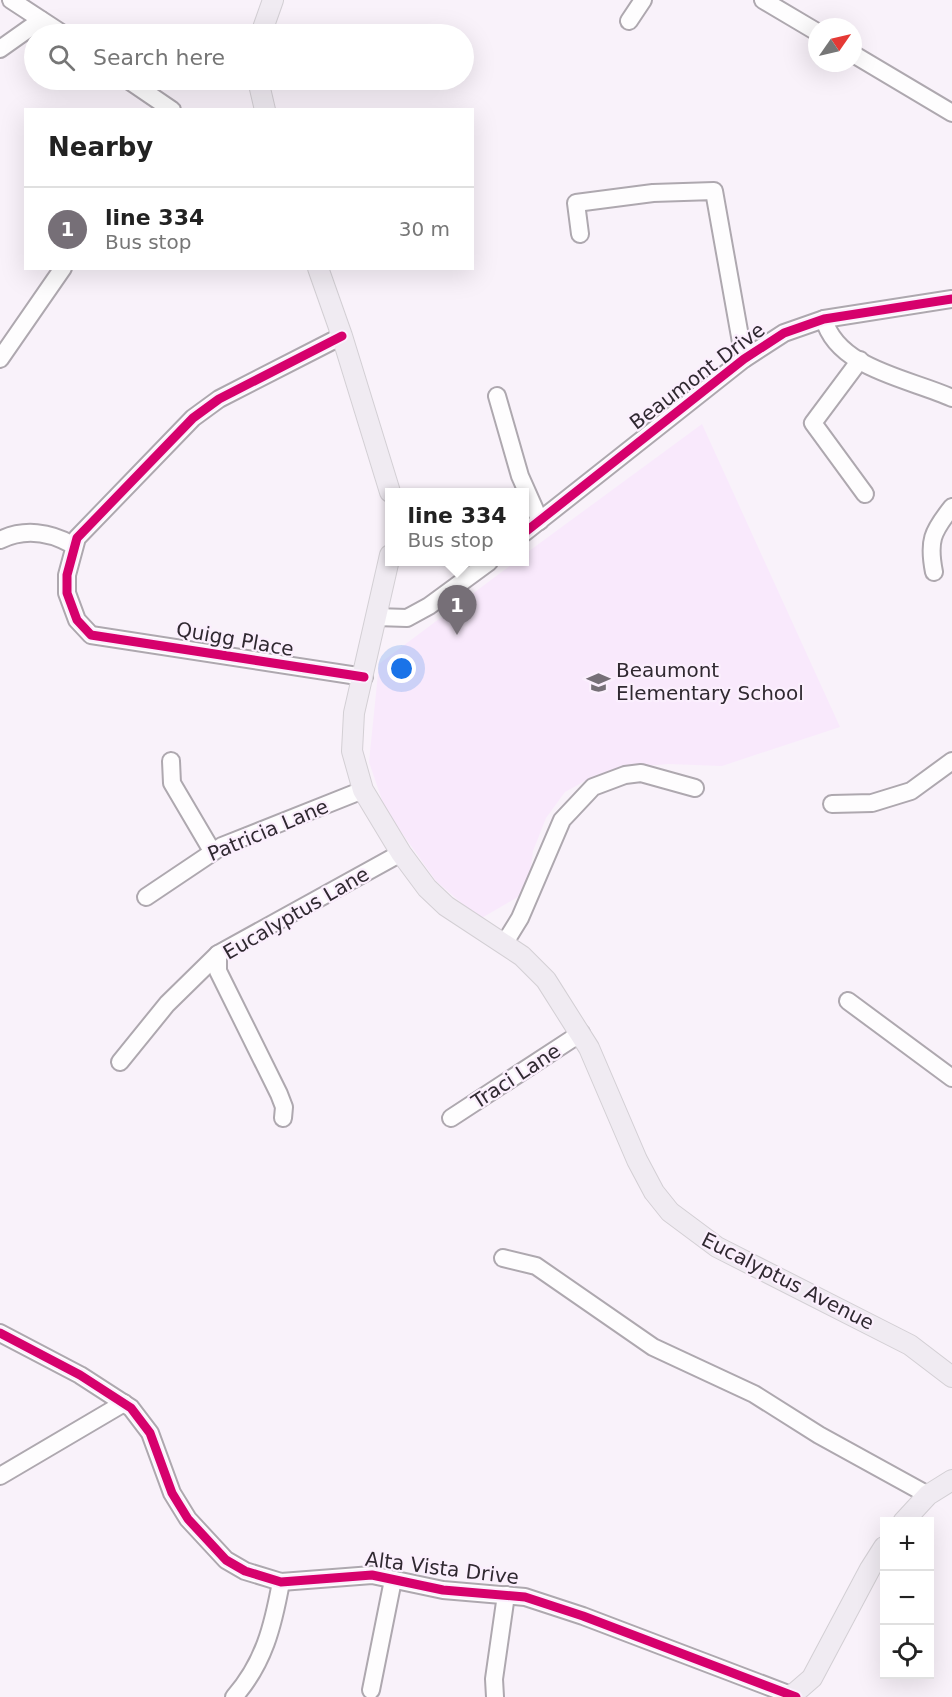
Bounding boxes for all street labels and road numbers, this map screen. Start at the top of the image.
street label: Beaumont Drive [625,317,769,435]
street label: Quigg Place [174,617,296,661]
street label: Patricia Lane [204,794,332,866]
street label: Eucalyptus Lane [219,862,373,964]
street label: Traci Lane [466,1038,565,1114]
street label: Eucalyptus Avenue [698,1227,878,1335]
street label: Alta Vista Drive [364,1547,520,1589]

